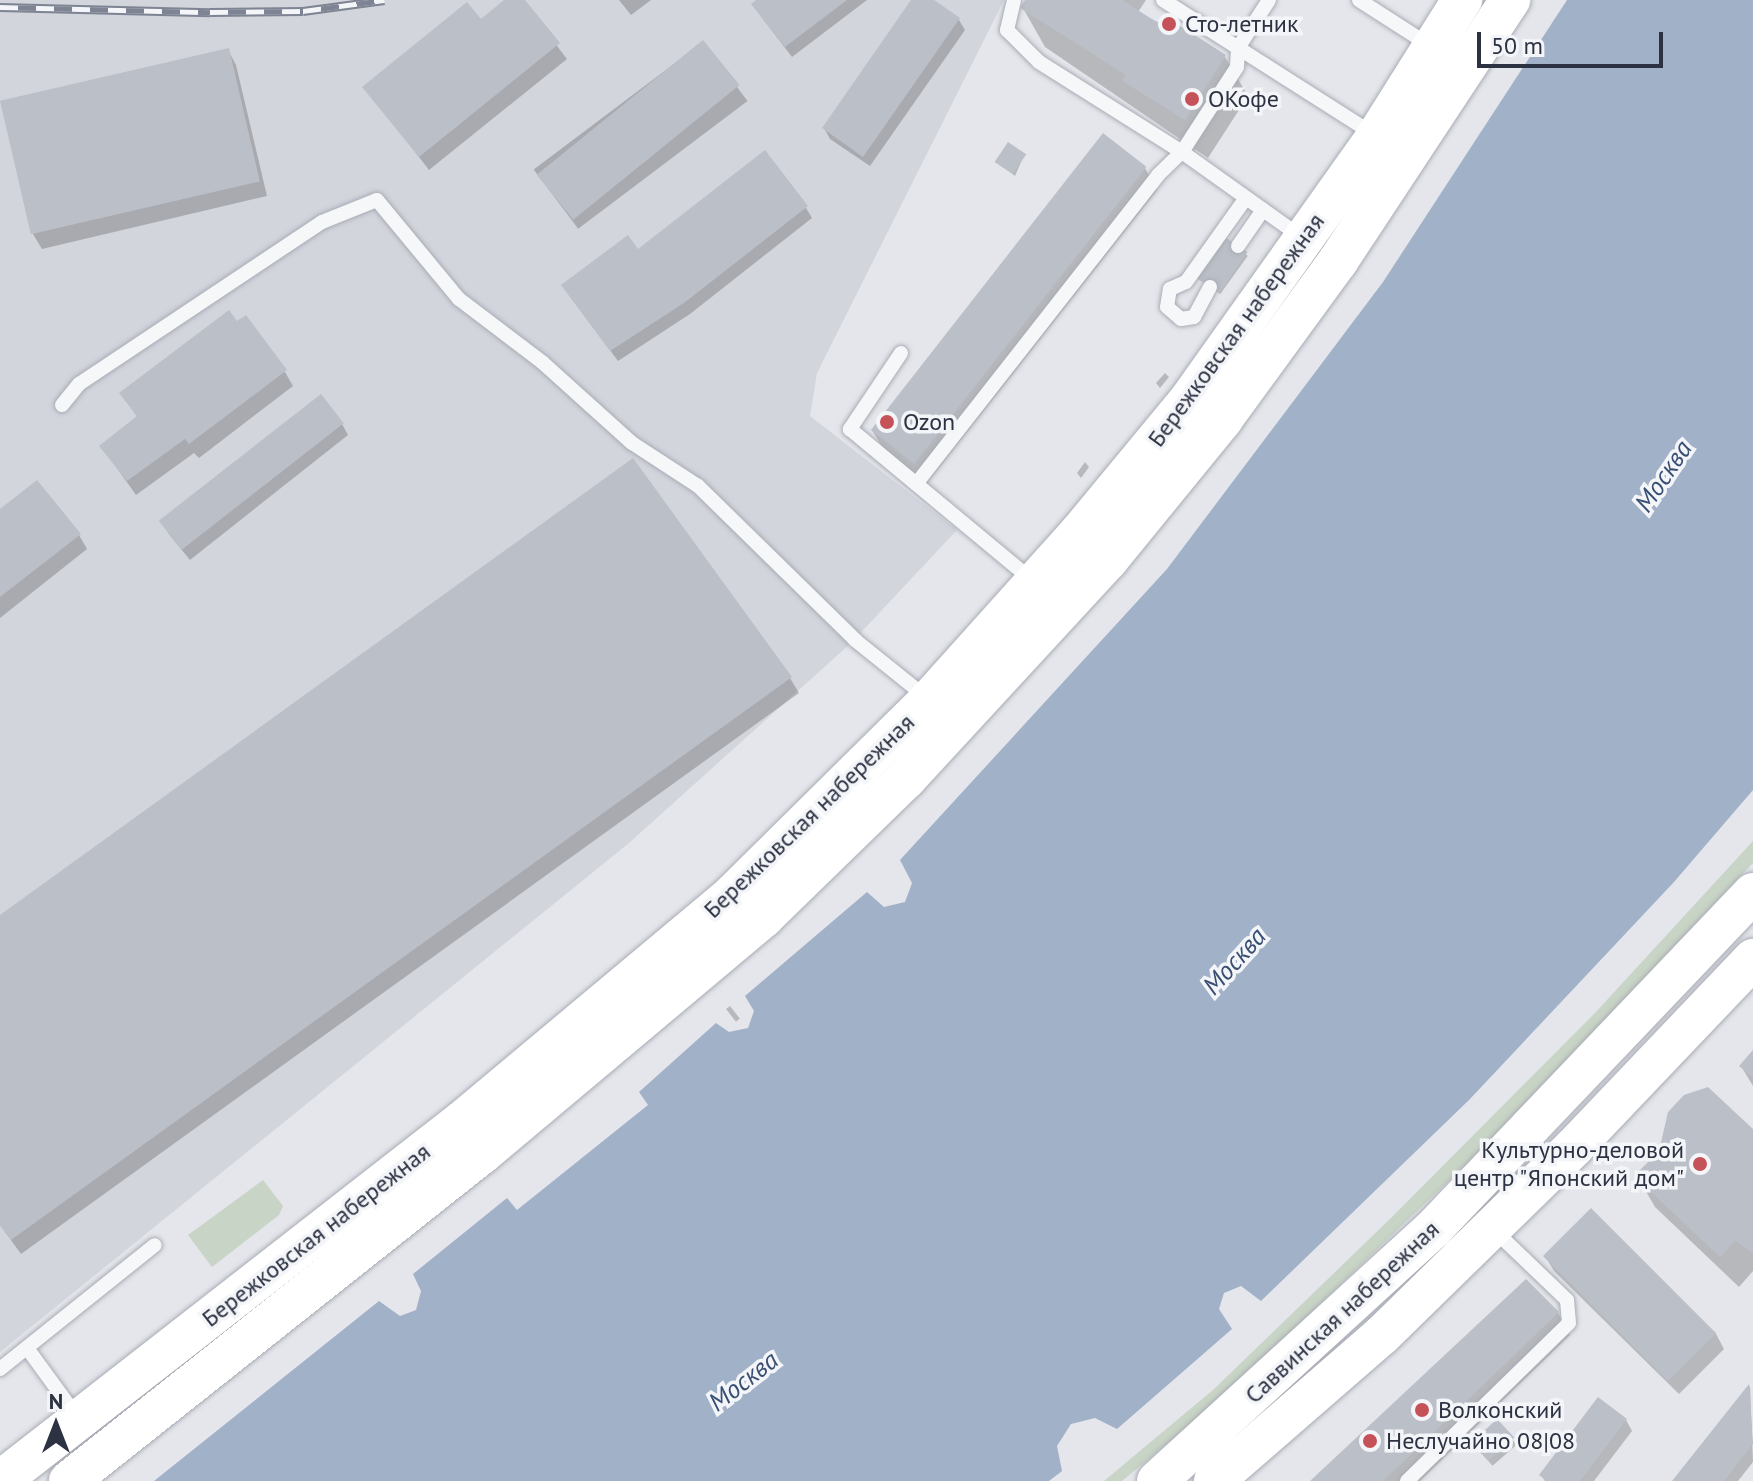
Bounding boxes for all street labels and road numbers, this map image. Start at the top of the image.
street label: Бережковская набережная [1142,208,1330,452]
street label: Бережковская набережная [698,708,920,924]
street label: Бережковская набережная [196,1137,436,1333]
street label: Саввинская набережная [1239,1215,1445,1409]

